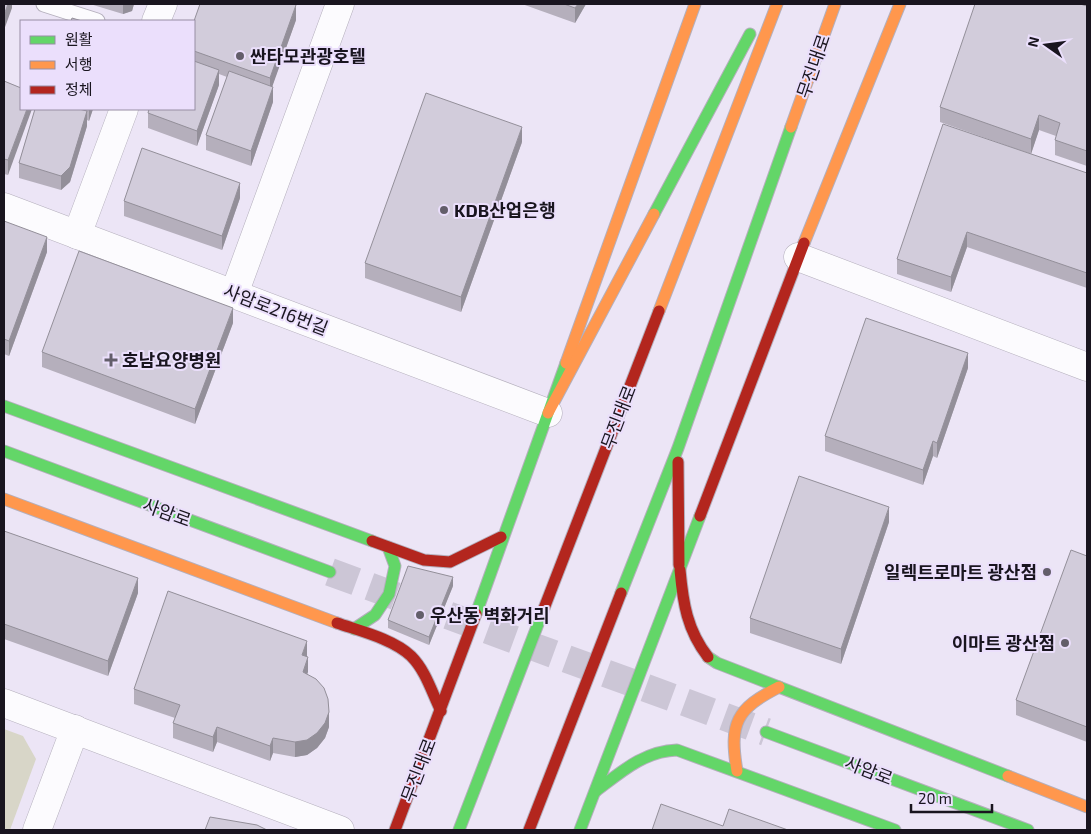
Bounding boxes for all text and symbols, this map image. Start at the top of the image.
legend [20,20,195,110]
north arrow [1021,20,1071,70]
text: 원활 [65,30,93,48]
street label: 무진대로 [792,31,834,101]
text: N [1023,35,1042,49]
place label: 싼타모관광호텔 [250,45,366,67]
marker: 싼타모관광호텔 [234,50,246,62]
text: 서행 [65,55,93,73]
text: 정체 [65,80,93,98]
place label: KDB산업은행 [454,199,555,221]
marker: KDB산업은행 [438,204,450,216]
street label: 사암로216번길 [221,279,331,339]
place label: 호남요양병원 [122,349,221,371]
marker: 호남요양병원 [104,353,118,367]
street label: 무진대로 [596,382,640,452]
street label: 사암로 [140,493,194,531]
place label: 일렉트로마트 광산점 [884,561,1037,583]
marker: 일렉트로마트 광산점 [1041,566,1053,578]
place label: 우산동 벽화거리 [430,604,550,626]
marker: 우산동 벽화거리 [414,609,426,621]
place label: 이마트 광산점 [952,632,1055,654]
marker: 이마트 광산점 [1059,637,1071,649]
street label: 무진대로 [396,735,440,805]
street label: 사암로 [842,751,896,789]
scale bar [911,782,992,814]
text: 20 m [918,789,952,807]

